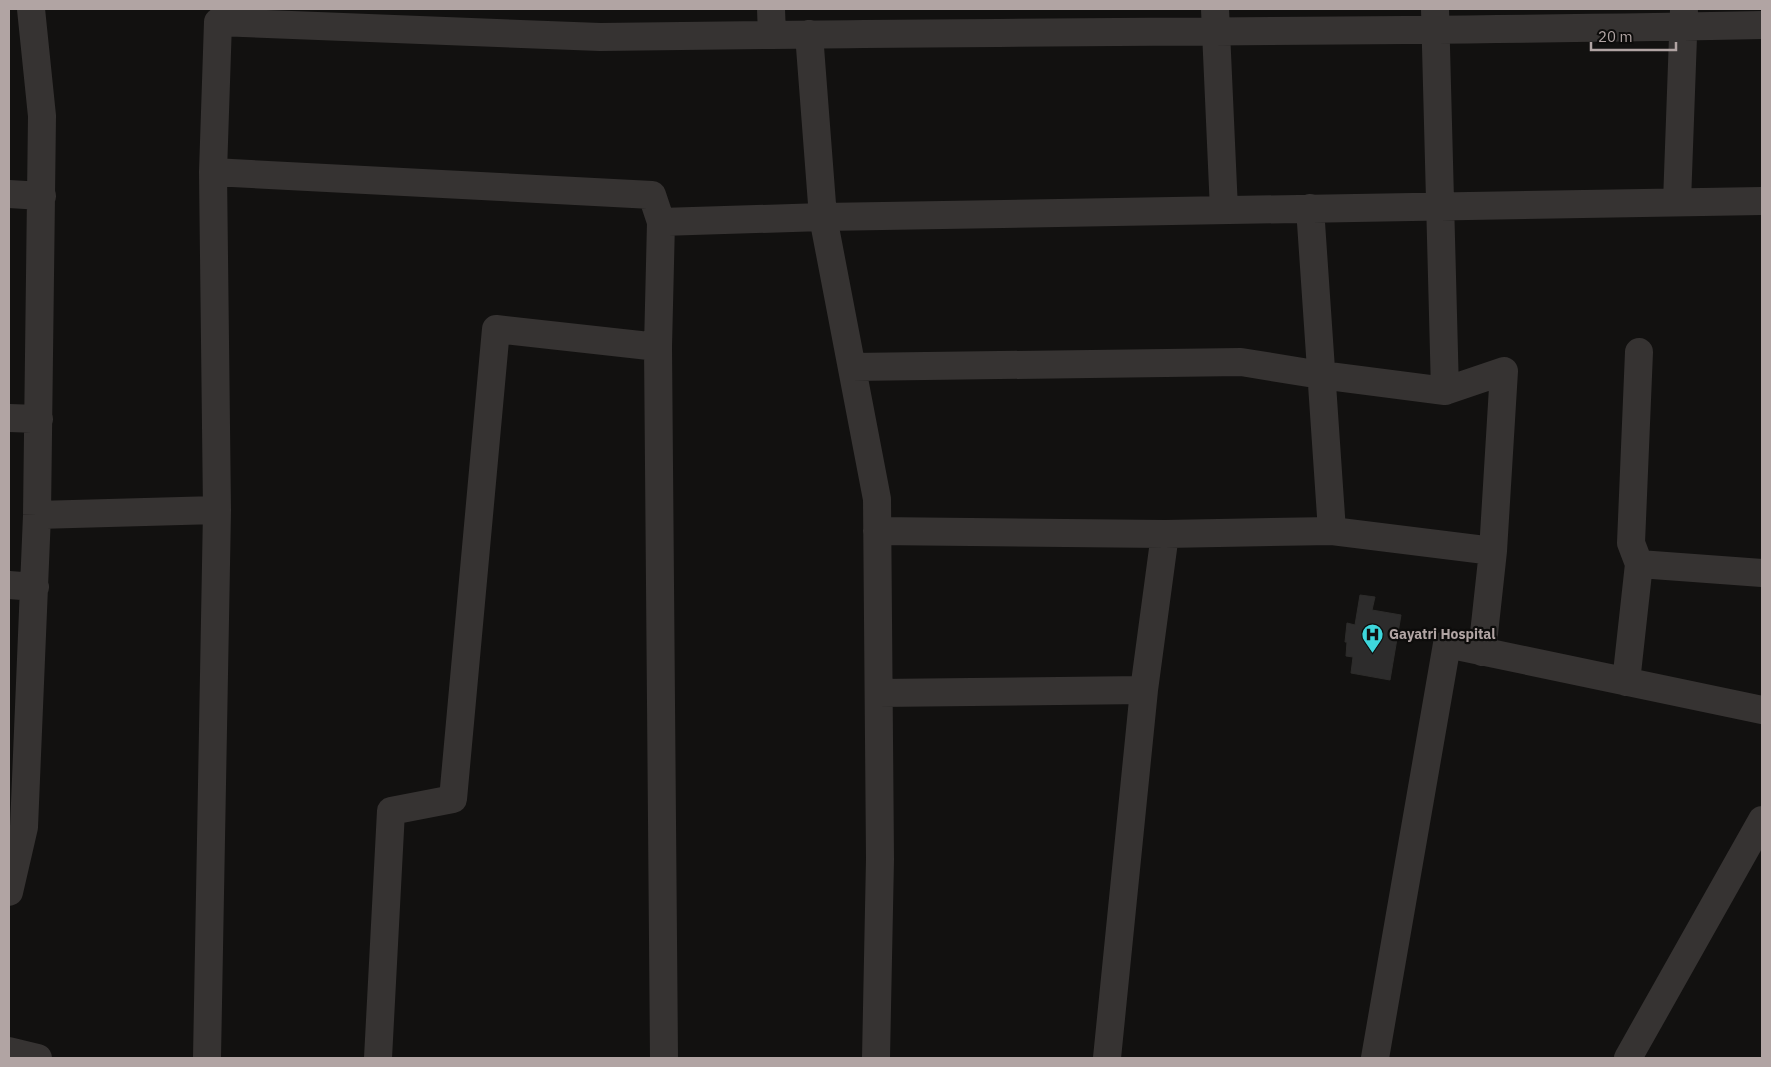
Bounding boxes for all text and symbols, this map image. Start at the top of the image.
scale bar [1591,20,1676,52]
text: 20 m [1598,27,1633,46]
hospital icon: Gayatri Hospital [1361,622,1385,653]
place label: Gayatri Hospital [1389,625,1496,643]

